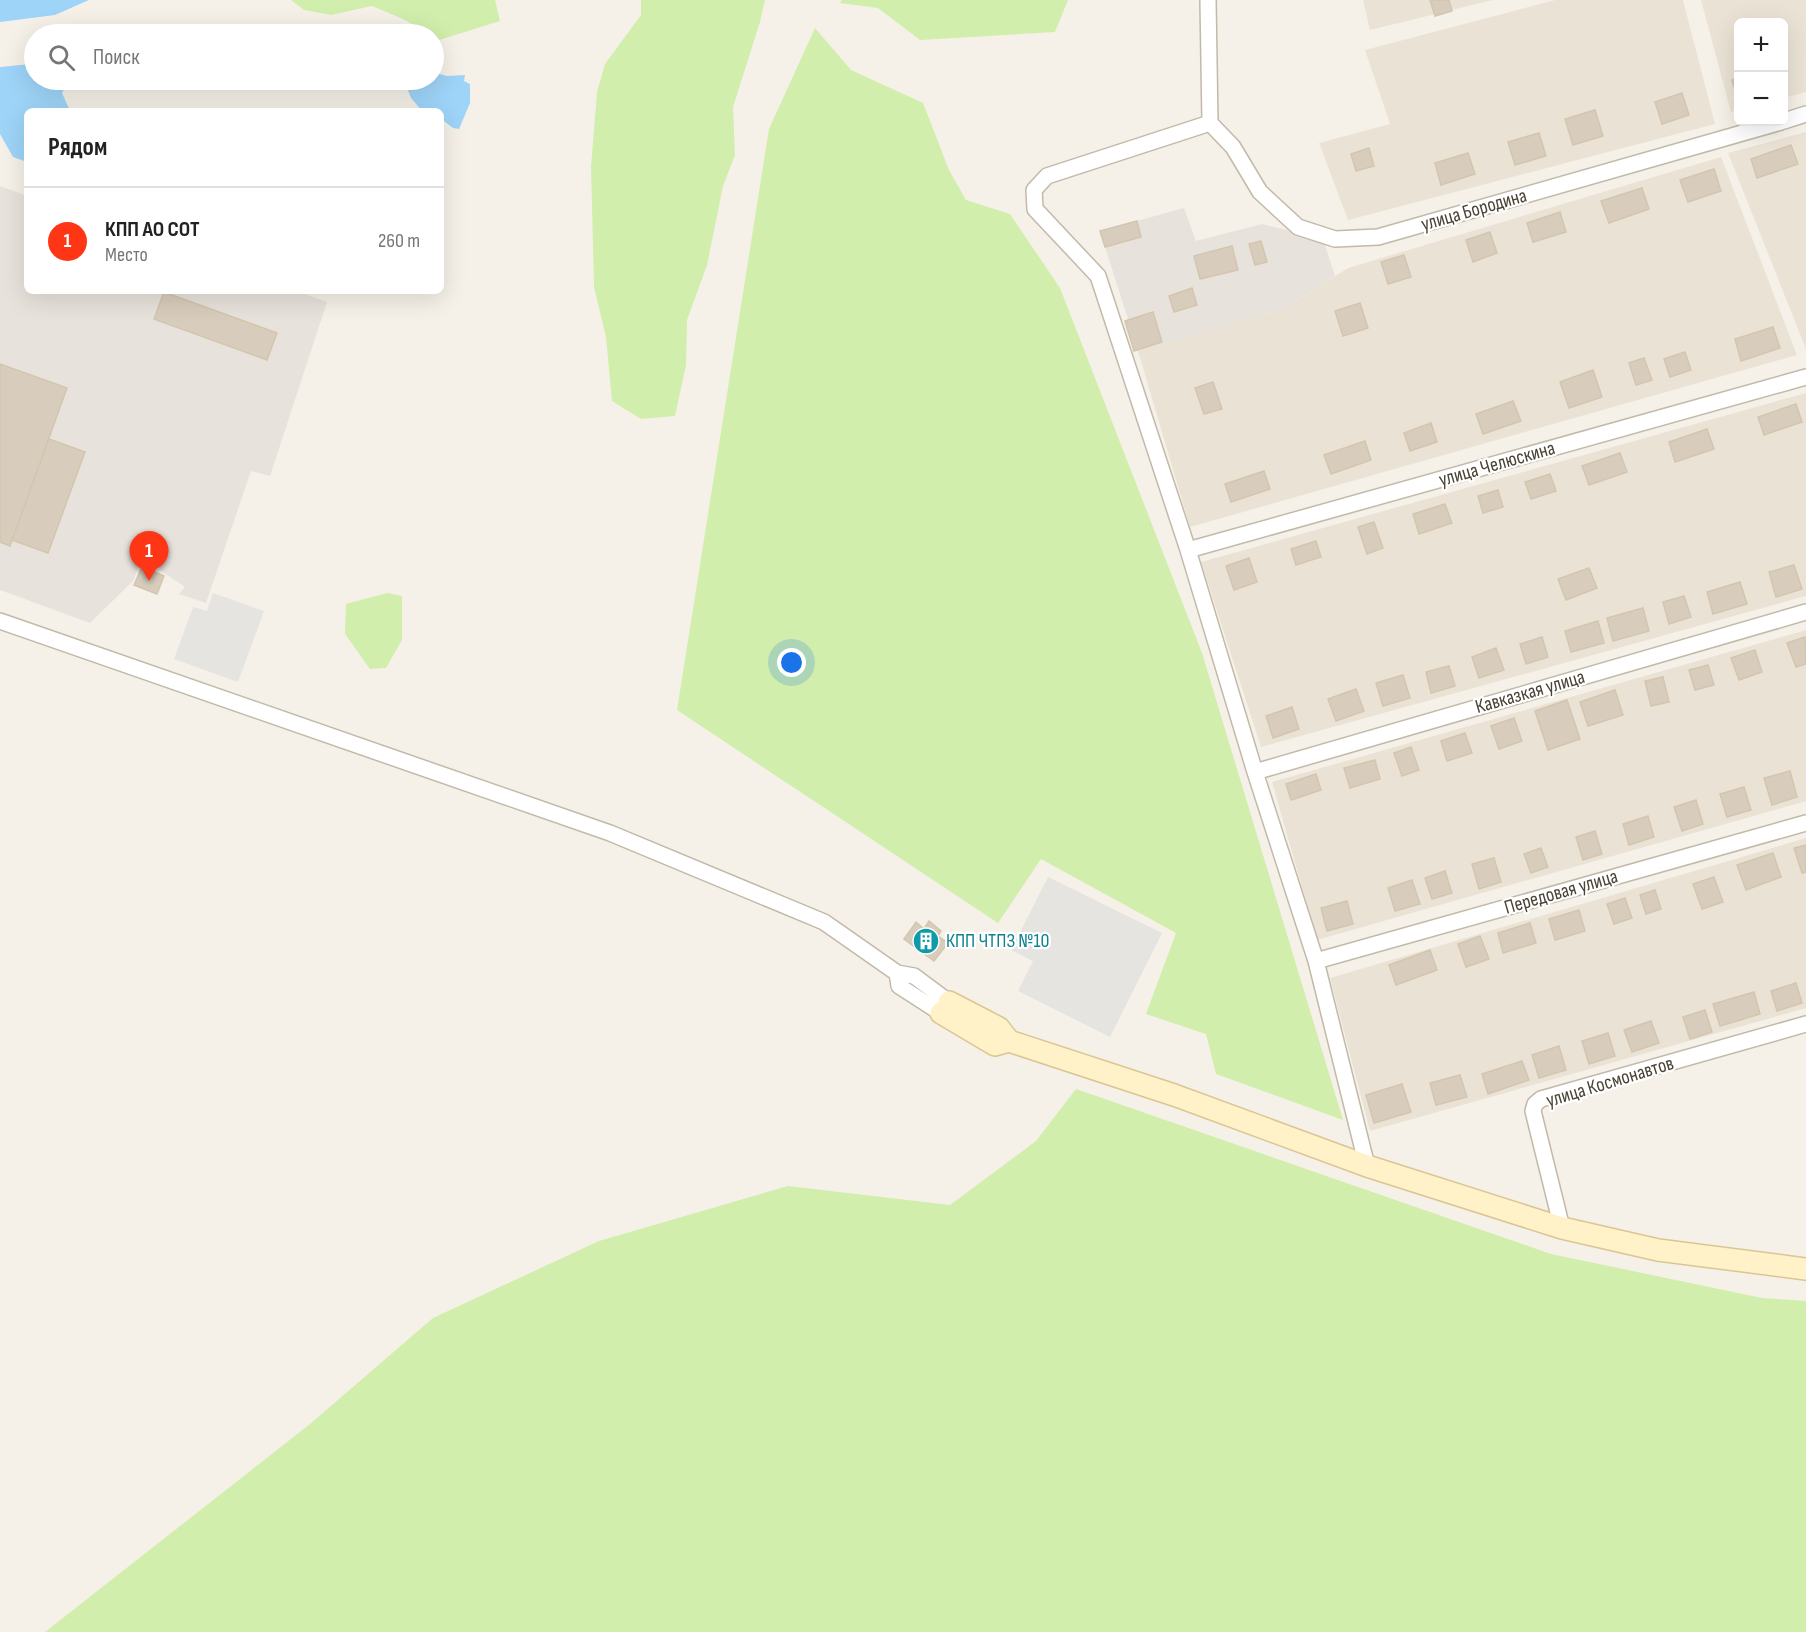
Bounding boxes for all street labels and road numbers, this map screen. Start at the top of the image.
street label: улица Бородина [1418,183,1530,237]
street label: улица Челюскина [1436,436,1558,492]
street label: Кавказкая улица [1472,665,1588,719]
street label: Передовая улица [1501,864,1621,920]
street label: улица Космонавтов [1543,1051,1677,1113]

